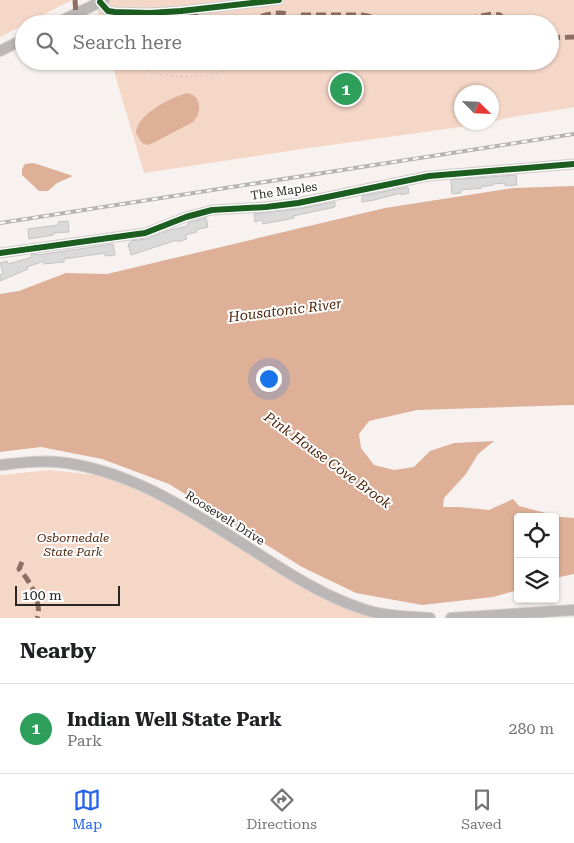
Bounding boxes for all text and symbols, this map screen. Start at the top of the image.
search box [15,15,559,70]
icon: search [33,29,61,57]
text: Search here [73,31,182,54]
pin: 1 [330,70,362,108]
north arrow [454,85,499,130]
street label: The Maples [250,179,318,203]
water label: Housatonic River [226,295,343,325]
your location [256,366,282,392]
water label: Pink House Cove Brook [261,408,395,512]
street label: Roosevelt Drive [183,488,268,548]
map controls [514,513,559,603]
button: locate [514,513,559,558]
park label: Osbornedale State Park [37,531,109,559]
button: layers [514,558,559,603]
scale bar [15,583,120,606]
text: 100 m [22,587,62,603]
text: Nearby [20,639,96,663]
text: Indian Well State Park [67,708,282,731]
text: 1 [32,719,40,738]
text: 280 m [508,719,554,738]
text: Park [67,731,102,750]
tab: Map [72,786,102,832]
tab: Directions [246,786,317,832]
tab: Saved [461,786,502,832]

